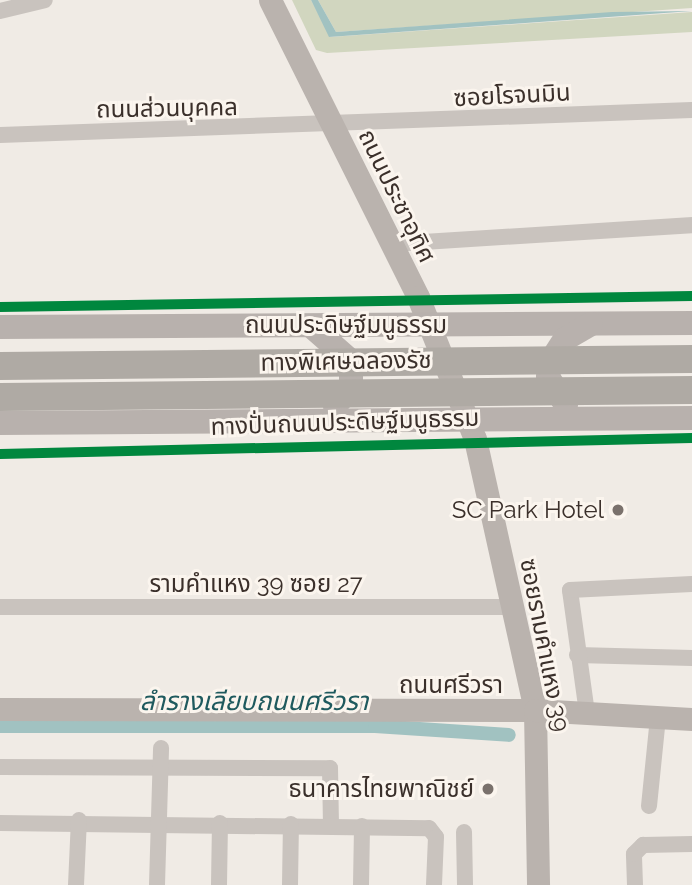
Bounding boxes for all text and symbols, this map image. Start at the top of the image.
street label: ซอยโรจนมิน [453,78,571,112]
street label: ถนนส่วนบุคคล [96,92,238,124]
street label: ถนนประชาอุทิศ [352,125,442,267]
street label: ถนนประดิษฐ์มนูธรรม [245,311,447,339]
street label: ทางพิเศษฉลองรัช [260,345,432,377]
street label: ทางปั่นถนนประดิษฐ์มนูธรรม [210,403,480,441]
place label: SC Park Hotel [452,496,604,524]
marker: SC Park Hotel [610,502,626,518]
street label: ซอยรามคำแหง 39 [514,556,576,734]
street label: รามคำแหง 39 ซอย 27 [149,570,363,598]
street label: ถนนศรีวรา [399,671,503,699]
water label: ลำรางเลียบถนนศรีวรา [140,686,368,718]
place label: ธนาคารไทยพาณิชย์ [288,775,474,803]
marker: ธนาคารไทยพาณิชย์ [480,781,496,797]

